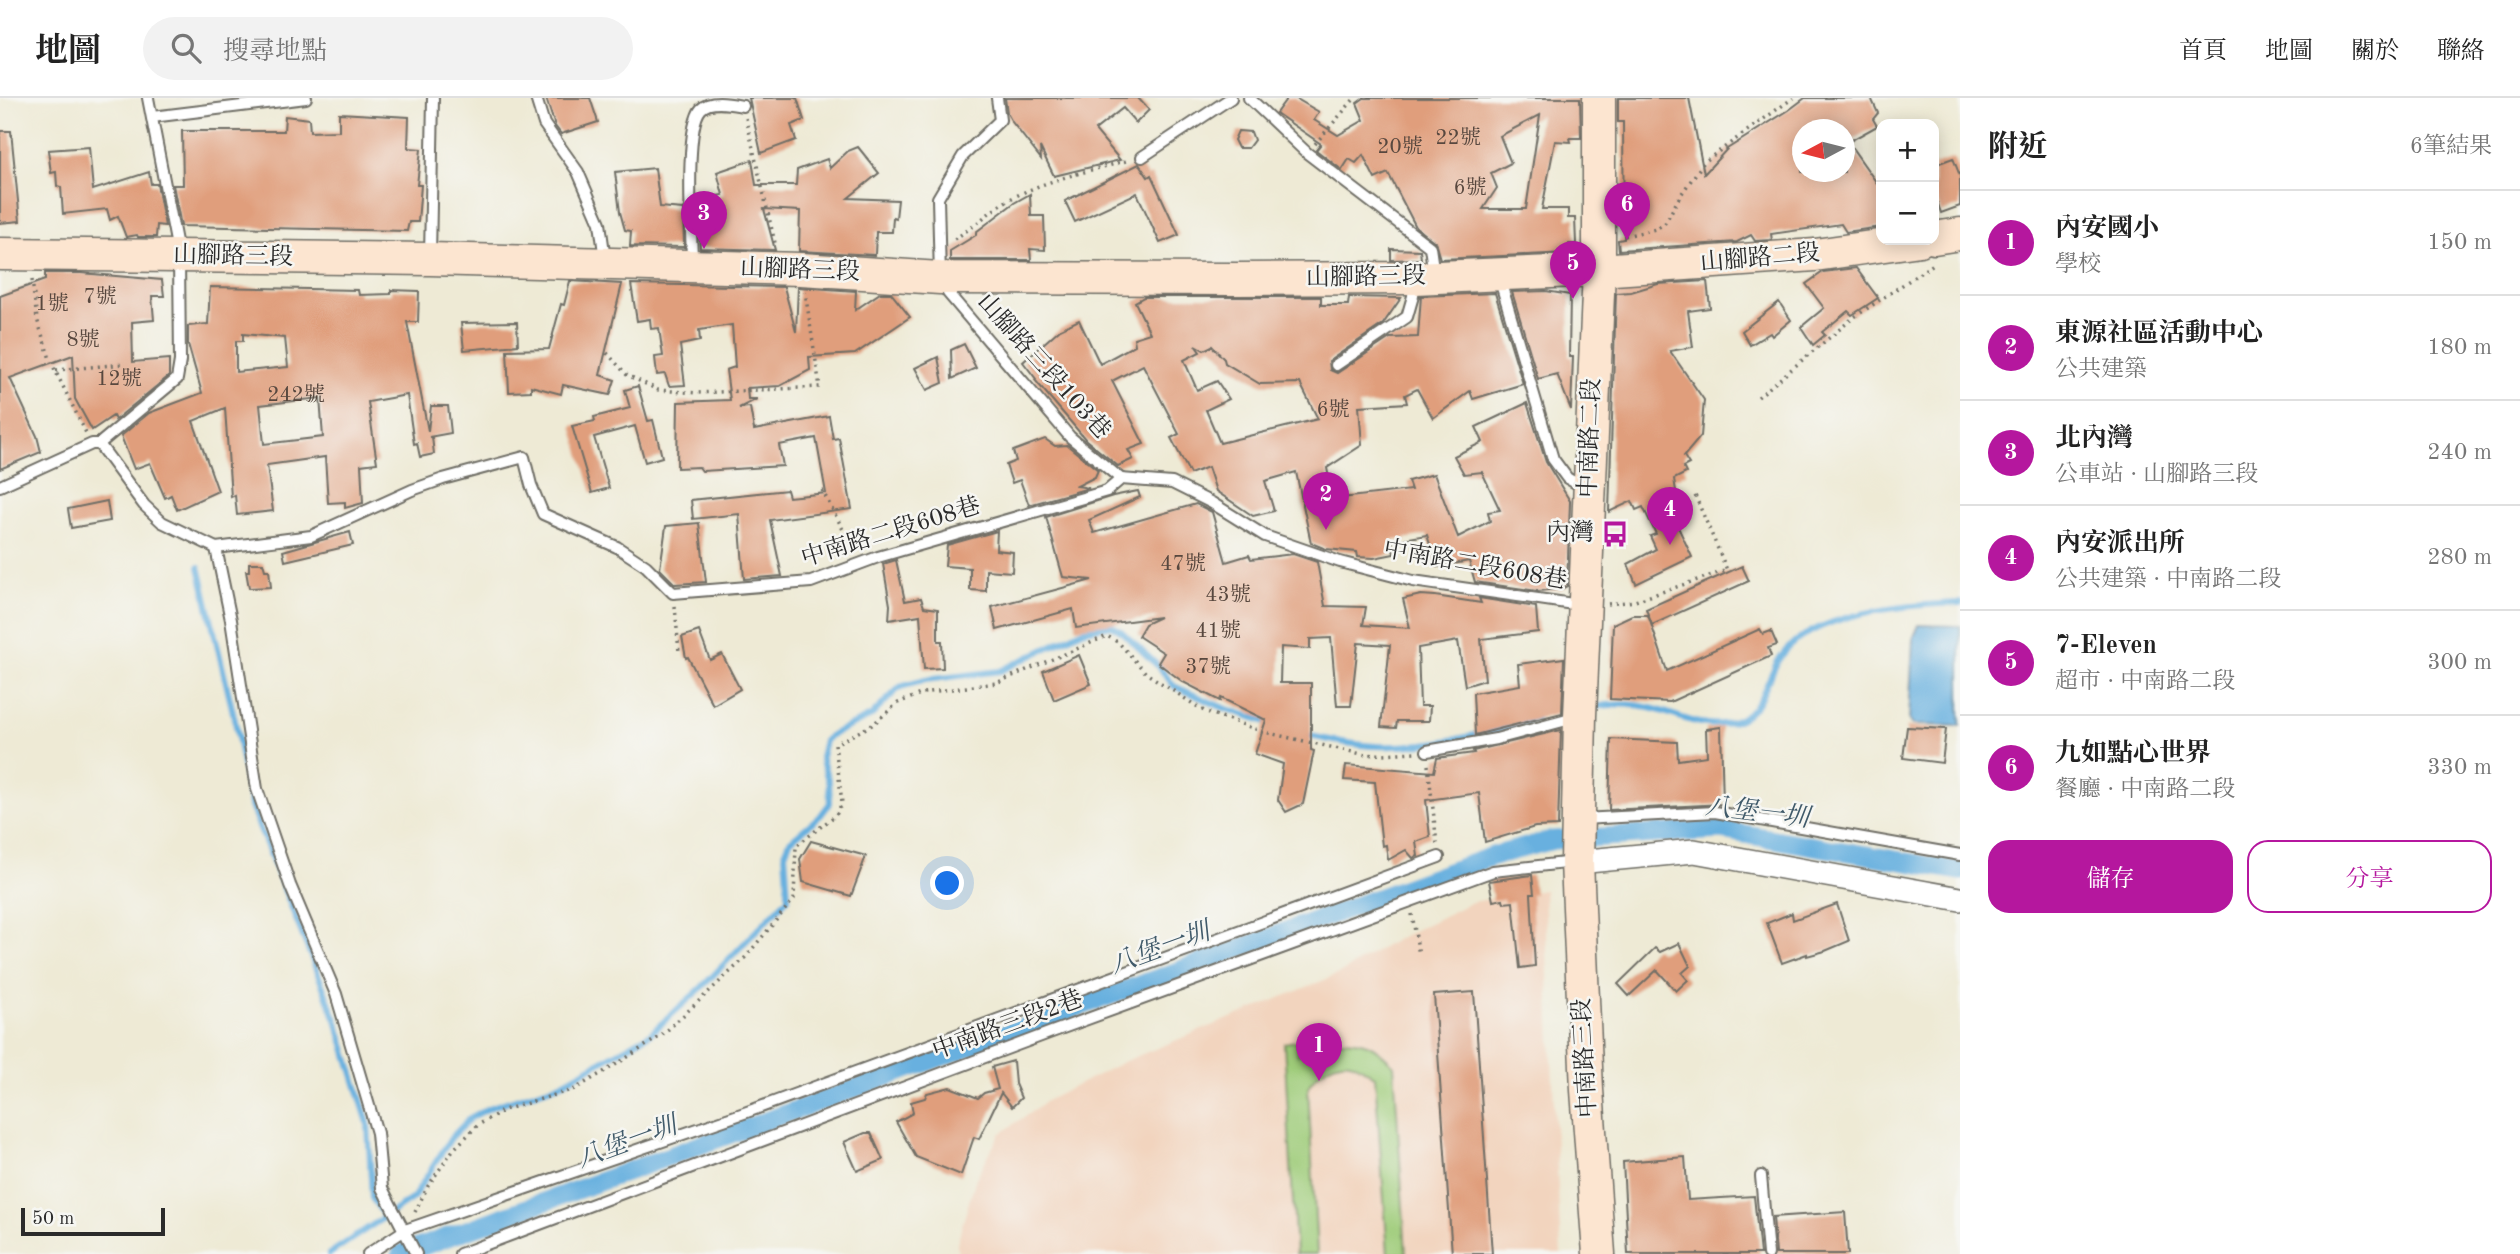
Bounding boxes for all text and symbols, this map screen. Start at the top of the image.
search box [143,17,633,80]
icon: search [167,29,205,67]
text: 地圖 [35,36,101,69]
text: 搜尋地點 [223,39,327,65]
text: 首頁 [2179,40,2227,64]
text: 地圖 [2265,40,2313,64]
text: 關於 [2351,40,2399,64]
text: 聯絡 [2437,40,2485,64]
north arrow [1792,119,1855,182]
map controls [1876,119,1939,245]
button: + [1876,119,1939,182]
house number: 22號 [1435,126,1481,149]
text: 附近 [1988,133,2048,163]
house number: 20號 [1377,135,1423,158]
text: 6筆結果 [2410,135,2492,158]
house number: 6號 [1453,176,1487,199]
pin: 6 [1604,182,1650,240]
button: − [1876,182,1939,245]
pin: 3 [681,191,727,249]
text: 內安國小 [2055,216,2159,242]
text: 1 [2004,231,2018,254]
text: 150 m [2427,231,2492,254]
street label: 山腳路二段 [1699,239,1821,276]
street label: 山腳路三段 [173,241,293,270]
pin: 5 [1550,241,1596,299]
text: 學校 [2055,253,2101,276]
street label: 山腳路三段 [740,254,860,285]
street label: 山腳路三段 [1306,262,1426,291]
house number: 7號 [83,285,117,308]
street label: 山腳路三段103巷 [972,288,1116,444]
house number: 1號 [35,292,69,315]
text: 東源社區活動中心 [2055,321,2263,347]
house number: 8號 [66,328,100,351]
text: 2 [2004,336,2018,359]
text: 180 m [2427,336,2492,359]
text: 公共建築 [2055,358,2147,381]
house number: 12號 [96,367,142,390]
street label: 中南路二段 [1574,378,1605,498]
house number: 242號 [267,383,325,406]
house number: 6號 [1316,398,1350,421]
text: 北內灣 [2055,426,2133,452]
text: 3 [2004,441,2018,464]
text: 240 m [2427,441,2492,464]
text: 公車站 · 山腳路三段 [2055,463,2258,486]
pin: 2 [1303,472,1349,530]
pin: 4 [1647,487,1693,545]
street label: 中南路二段608巷 [798,491,983,572]
place label: 內灣 [1546,519,1594,546]
bus stop icon: 內灣 [1600,519,1630,549]
text: 內安派出所 [2055,531,2185,557]
street label: 中南路二段608巷 [1381,535,1569,594]
text: 4 [2004,546,2018,569]
text: 280 m [2427,546,2492,569]
house number: 47號 [1160,552,1206,575]
text: 公共建築 · 中南路二段 [2055,568,2281,591]
house number: 43號 [1205,583,1251,606]
house number: 41號 [1195,619,1241,642]
text: 7-Eleven [2055,633,2157,659]
text: 5 [2004,651,2018,674]
text: 300 m [2427,651,2492,674]
house number: 37號 [1185,655,1231,678]
text: 超市 · 中南路二段 [2055,670,2235,693]
text: 九如點心世界 [2055,741,2211,767]
text: 6 [2004,756,2018,779]
text: 330 m [2427,756,2492,779]
text: 餐廳 · 中南路二段 [2055,778,2235,801]
water label: 八堡一圳 [1704,792,1814,833]
button: 儲存 [1988,840,2233,913]
button: 分享 [2247,840,2492,913]
your location [930,866,964,900]
water label: 八堡一圳 [1106,916,1217,979]
street label: 中南路三段2巷 [929,985,1086,1064]
street label: 中南路三段 [1568,997,1601,1119]
pin: 1 [1296,1023,1342,1081]
water label: 八堡一圳 [573,1110,684,1173]
scale bar [21,1205,164,1237]
text: 50 m [32,1210,74,1229]

